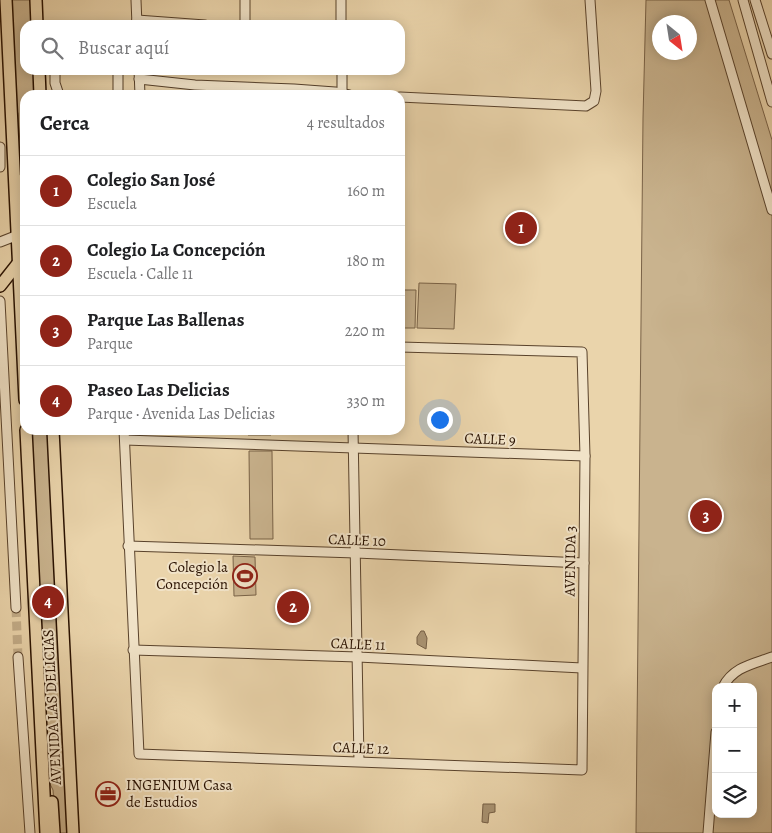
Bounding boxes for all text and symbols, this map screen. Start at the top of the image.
north arrow [652,15,697,60]
search box [20,20,405,75]
icon: search [38,34,66,62]
text: Buscar aquí [78,35,169,61]
text: Cerca [40,109,90,137]
text: 4 resultados [307,112,385,134]
text: Colegio San José [87,167,215,193]
text: 1 [53,180,59,202]
text: 160 m [347,180,385,202]
text: Escuela [87,193,137,215]
pin: 1 [505,209,537,247]
text: Colegio La Concepción [87,237,265,263]
text: 2 [52,250,60,272]
text: 180 m [347,250,385,272]
text: Escuela · Calle 11 [87,263,193,285]
text: Parque Las Ballenas [87,307,244,333]
text: 3 [53,320,59,342]
text: 220 m [345,320,385,342]
text: Parque [87,333,133,355]
text: Paseo Las Delicias [87,377,230,403]
text: 4 [52,390,60,412]
text: 330 m [347,390,385,412]
text: Parque · Avenida Las Delicias [87,403,275,425]
your location [427,407,453,433]
street label: CALLE 9 [464,428,516,450]
pin: 3 [690,497,722,535]
street label: AVENIDA 3 [559,525,581,598]
street label: CALLE 10 [328,529,386,551]
place label: Colegio la Concepción [156,557,228,594]
sports icon: Colegio la Concepción [232,563,258,589]
pin: 4 [32,583,64,621]
pin: 2 [277,588,309,626]
street label: AVENIDA LAS DELICIAS [38,629,66,786]
street label: CALLE 11 [330,633,386,655]
map controls [712,683,757,818]
button: + [712,683,757,728]
button: − [712,728,757,773]
street label: CALLE 12 [332,737,390,759]
button: layers [712,773,757,818]
place label: INGENIUM Casa de Estudios [126,775,233,812]
office icon: INGENIUM Casa de Estudios [95,781,121,807]

